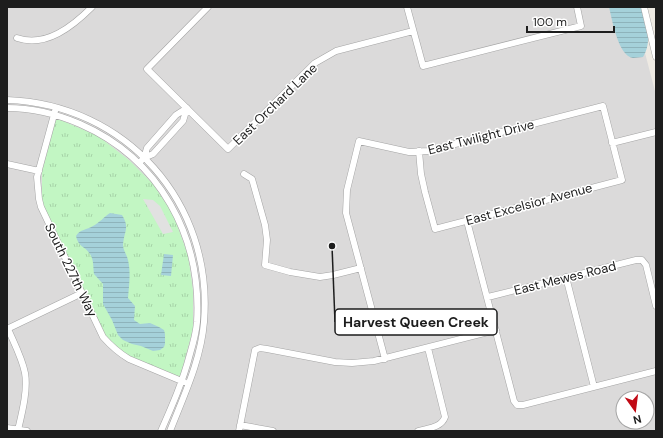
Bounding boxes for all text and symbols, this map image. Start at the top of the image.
scale bar [527,8,614,34]
text: 100 m [533,14,567,30]
street label: East Orchard Lane [229,59,321,149]
street label: East Twilight Drive [426,116,536,158]
street label: East Excelsior Avenue [464,179,594,229]
street label: South 227th Way [41,220,101,320]
street label: East Mewes Road [512,257,618,299]
callout: Harvest Queen Creek [335,309,497,335]
text: Harvest Queen Creek [343,313,489,331]
north arrow [615,390,655,430]
text: N [632,412,643,427]

